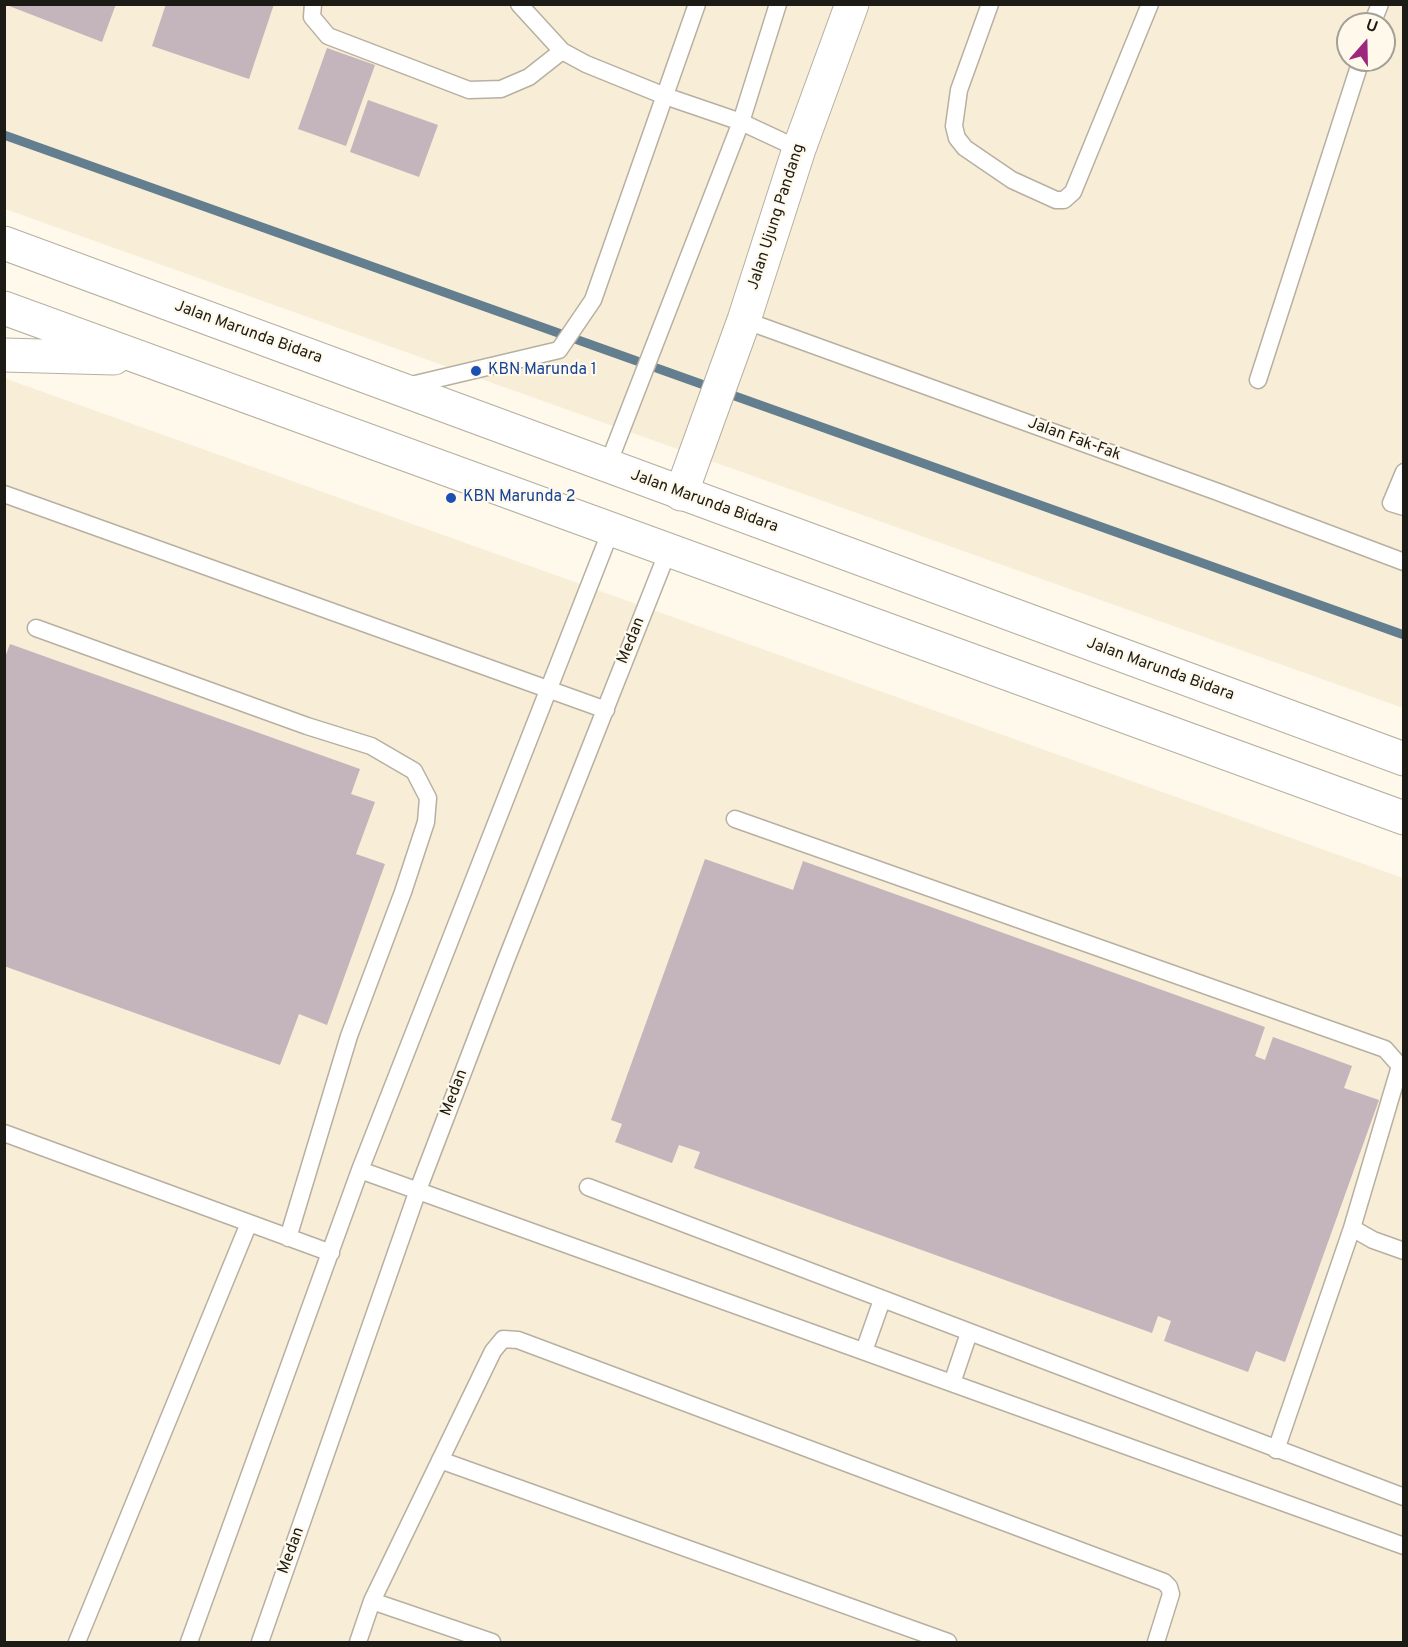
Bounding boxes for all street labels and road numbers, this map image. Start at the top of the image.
street label: Jalan Ujung Pandang [744,142,810,292]
street label: Jalan Marunda Bidara [171,297,325,369]
street label: Jalan Fak-Fak [1025,414,1123,466]
street label: Jalan Marunda Bidara [627,466,781,538]
street label: Medan [614,615,650,667]
street label: Jalan Marunda Bidara [1083,634,1237,706]
street label: Medan [437,1067,473,1119]
street label: Medan [275,1525,309,1577]

